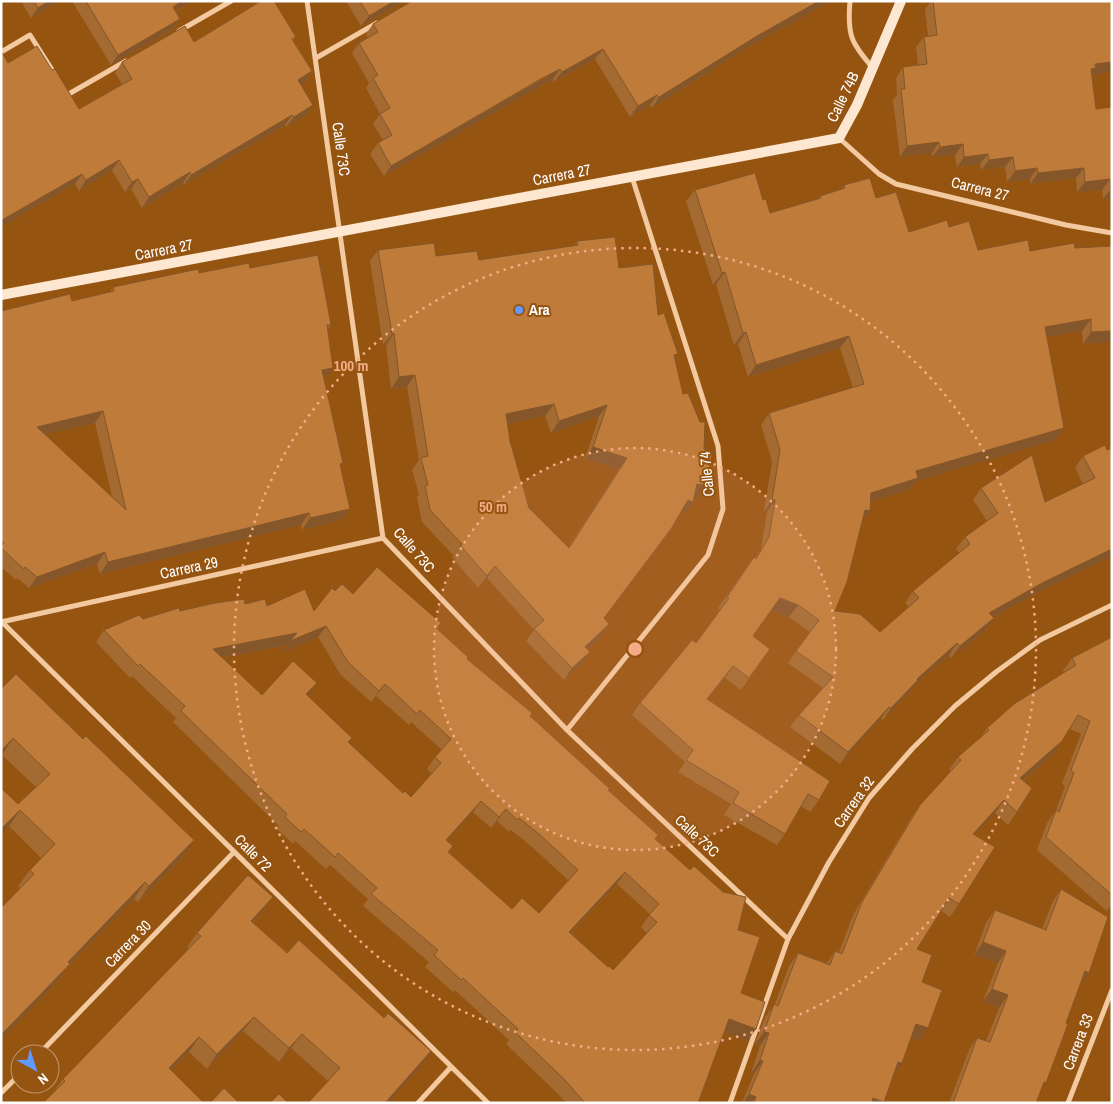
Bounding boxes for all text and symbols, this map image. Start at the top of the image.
street label: Calle 74B [821,68,864,125]
street label: Calle 73C [327,121,356,177]
street label: Carrera 27 [531,159,593,190]
street label: Carrera 27 [949,171,1011,206]
street label: Carrera 27 [133,234,195,265]
place label: Ara [529,299,550,320]
marker: Ara [513,304,525,316]
text: 100 m [334,355,368,376]
street label: Calle 74 [694,450,719,497]
text: 50 m [479,496,507,517]
street label: Calle 73C [389,522,440,577]
street label: Carrera 29 [158,551,220,584]
centre of rings [626,640,644,658]
street label: Carrera 32 [828,771,879,832]
street label: Calle 73C [670,810,724,862]
street label: Calle 72 [230,829,277,876]
street label: Carrera 30 [100,915,156,972]
street label: Carrera 33 [1057,1010,1098,1073]
north arrow [10,1044,60,1094]
text: N [34,1069,52,1089]

